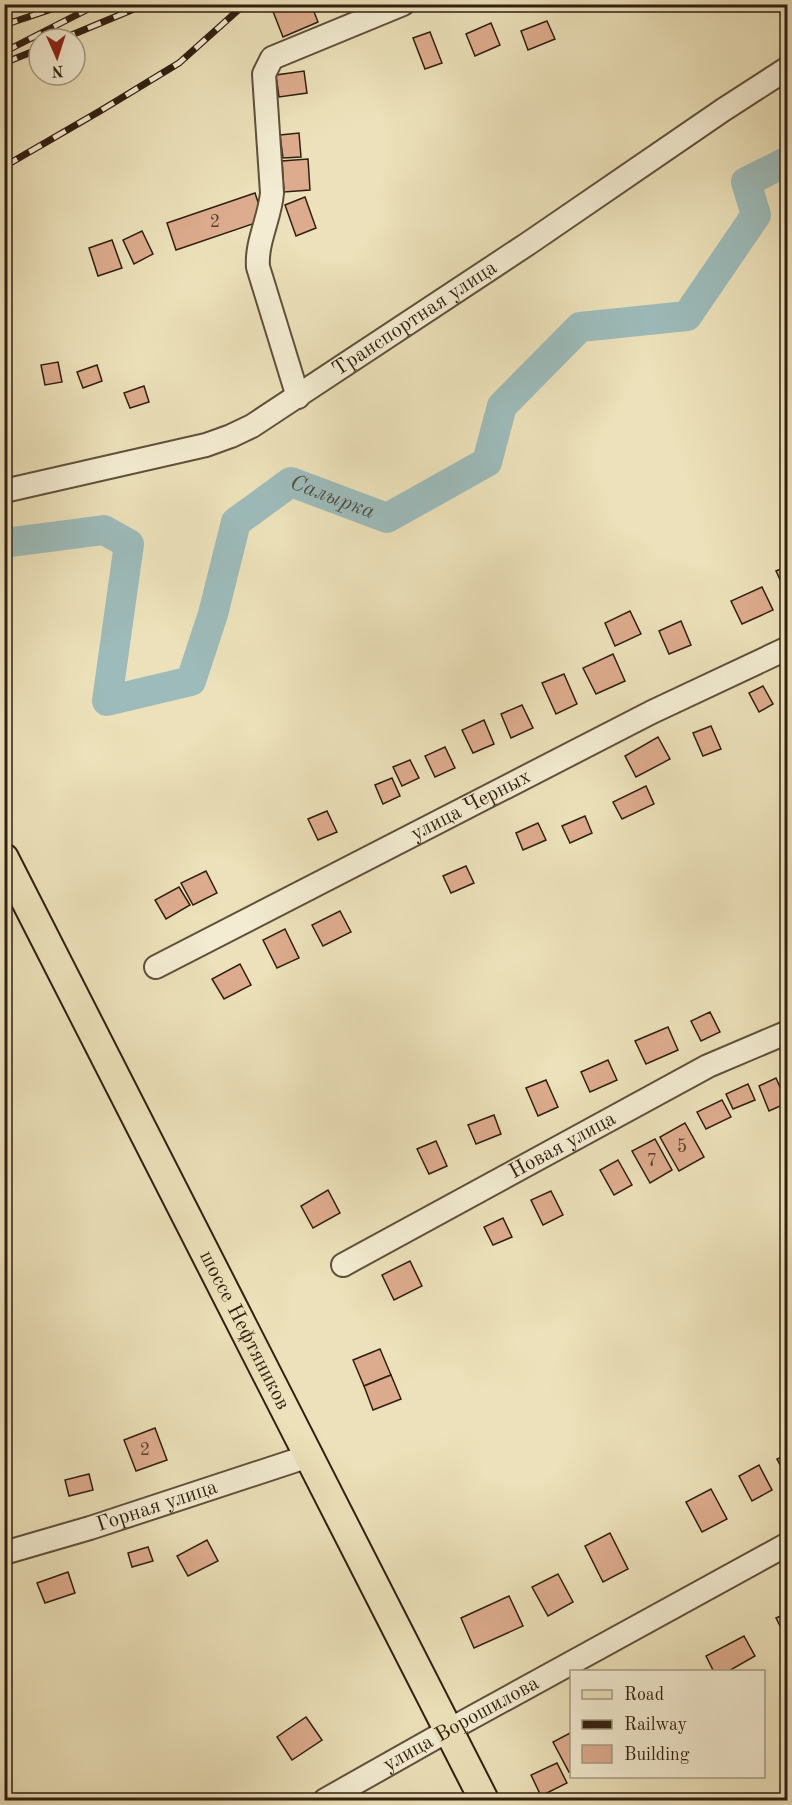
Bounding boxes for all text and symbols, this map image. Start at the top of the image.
north arrow [27,27,87,87]
text: N [50,62,64,78]
house number: 2 [210,213,220,231]
street label: Транспортная улица [329,257,501,380]
water label: Салырка [287,472,378,523]
street label: улица Черных [407,766,534,845]
street label: Новая улица [506,1108,619,1183]
house number: 5 [677,1138,687,1156]
house number: 7 [647,1152,657,1170]
street label: шоссе Нефтяников [195,1247,294,1413]
house number: 2 [140,1441,150,1459]
street label: Горная улица [94,1476,220,1536]
legend [570,1670,765,1778]
street label: улица Ворошилова [380,1672,543,1775]
text: Road [624,1686,664,1704]
text: Railway [624,1716,687,1734]
text: Building [624,1746,690,1764]

